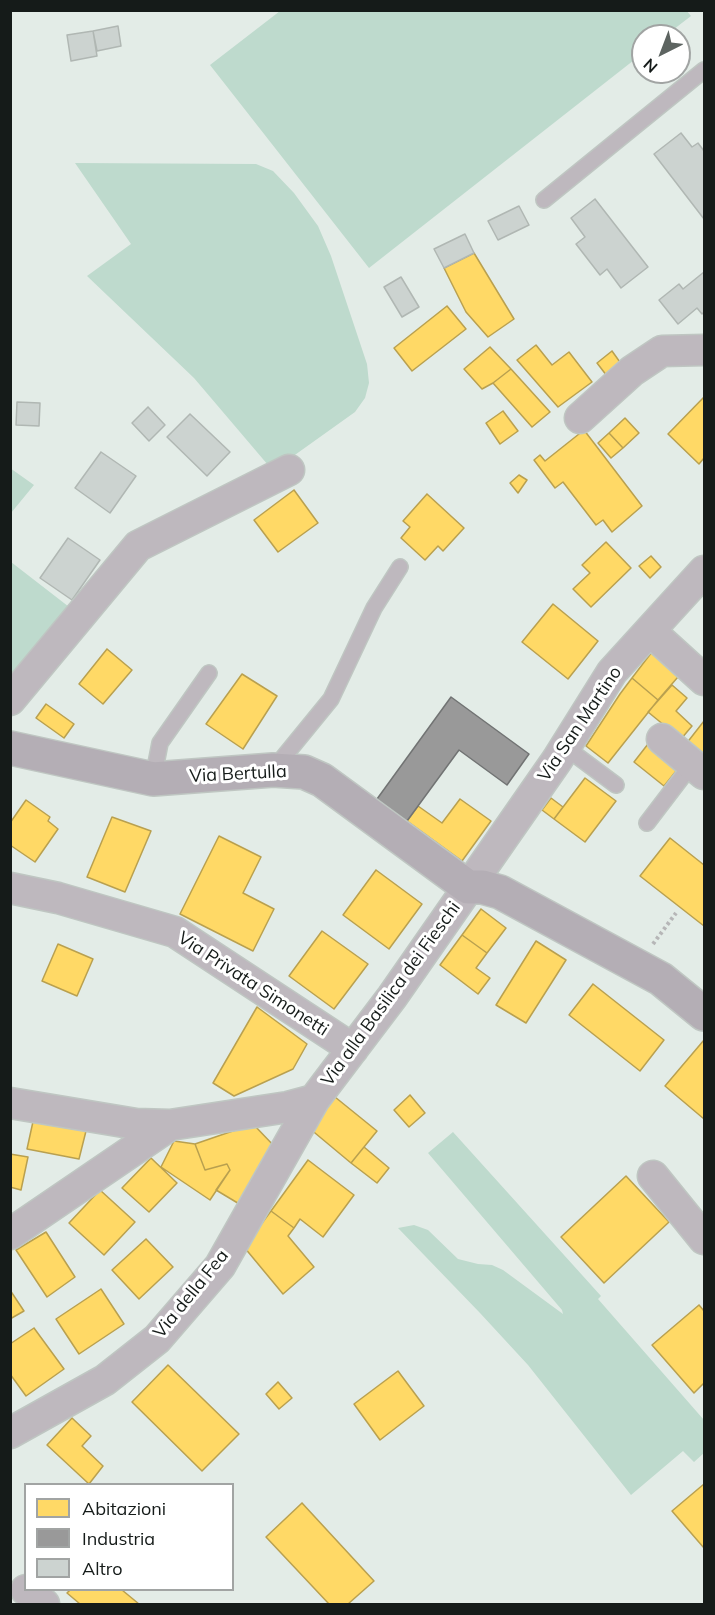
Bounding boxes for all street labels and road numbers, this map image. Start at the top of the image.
street label: Via San Martino [534,662,626,786]
street label: Via Bertulla [189,761,287,787]
street label: Via alla Basilica dei Fieschi [317,898,465,1090]
street label: Via Privata Simonetti [174,927,332,1041]
street label: Via della Fea [149,1245,233,1343]

